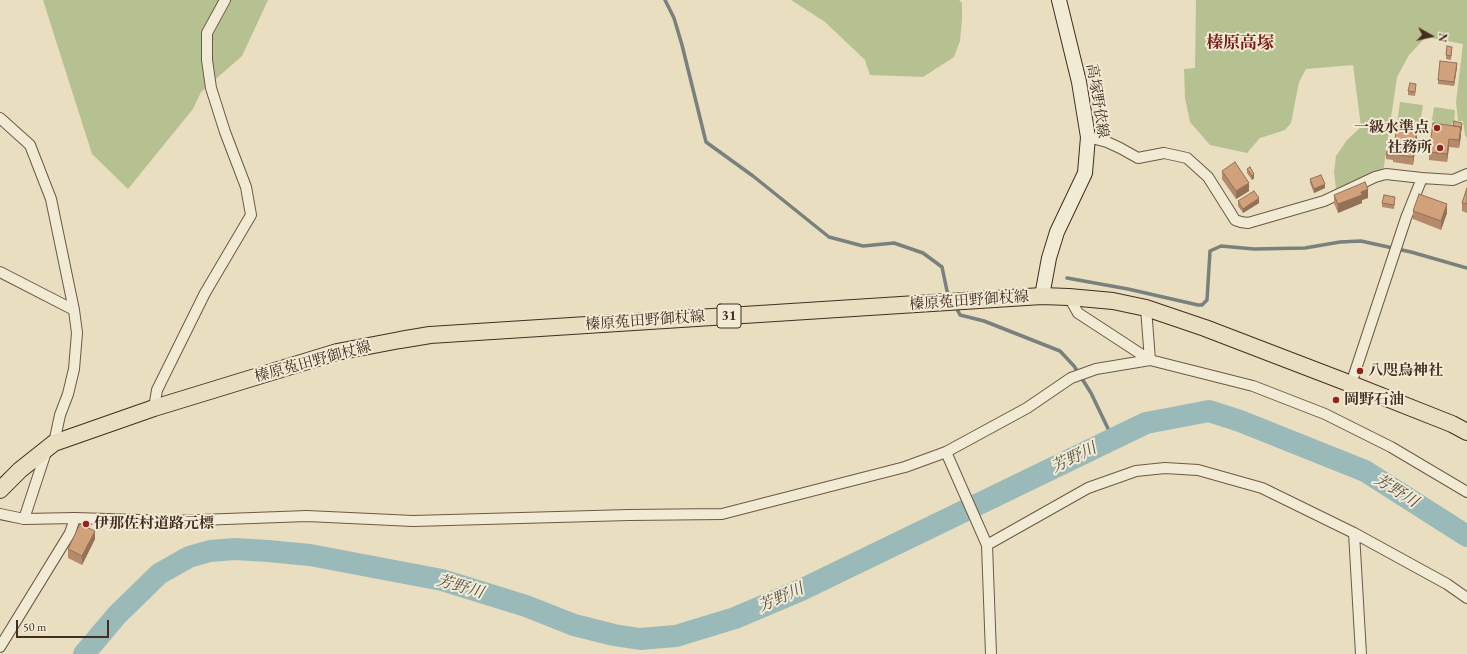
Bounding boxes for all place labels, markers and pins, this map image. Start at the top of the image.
place label: 一級水準点 [1354,119,1429,137]
marker: 一級水準点 [1432,123,1442,133]
place label: 社務所 [1387,139,1432,157]
marker: 社務所 [1435,143,1445,153]
place label: 八咫烏神社 [1368,362,1443,380]
marker: 八咫烏神社 [1355,366,1365,376]
place label: 岡野石油 [1344,391,1404,409]
marker: 岡野石油 [1331,395,1341,405]
place label: 伊那佐村道路元標 [94,515,214,533]
marker: 伊那佐村道路元標 [81,519,91,529]

